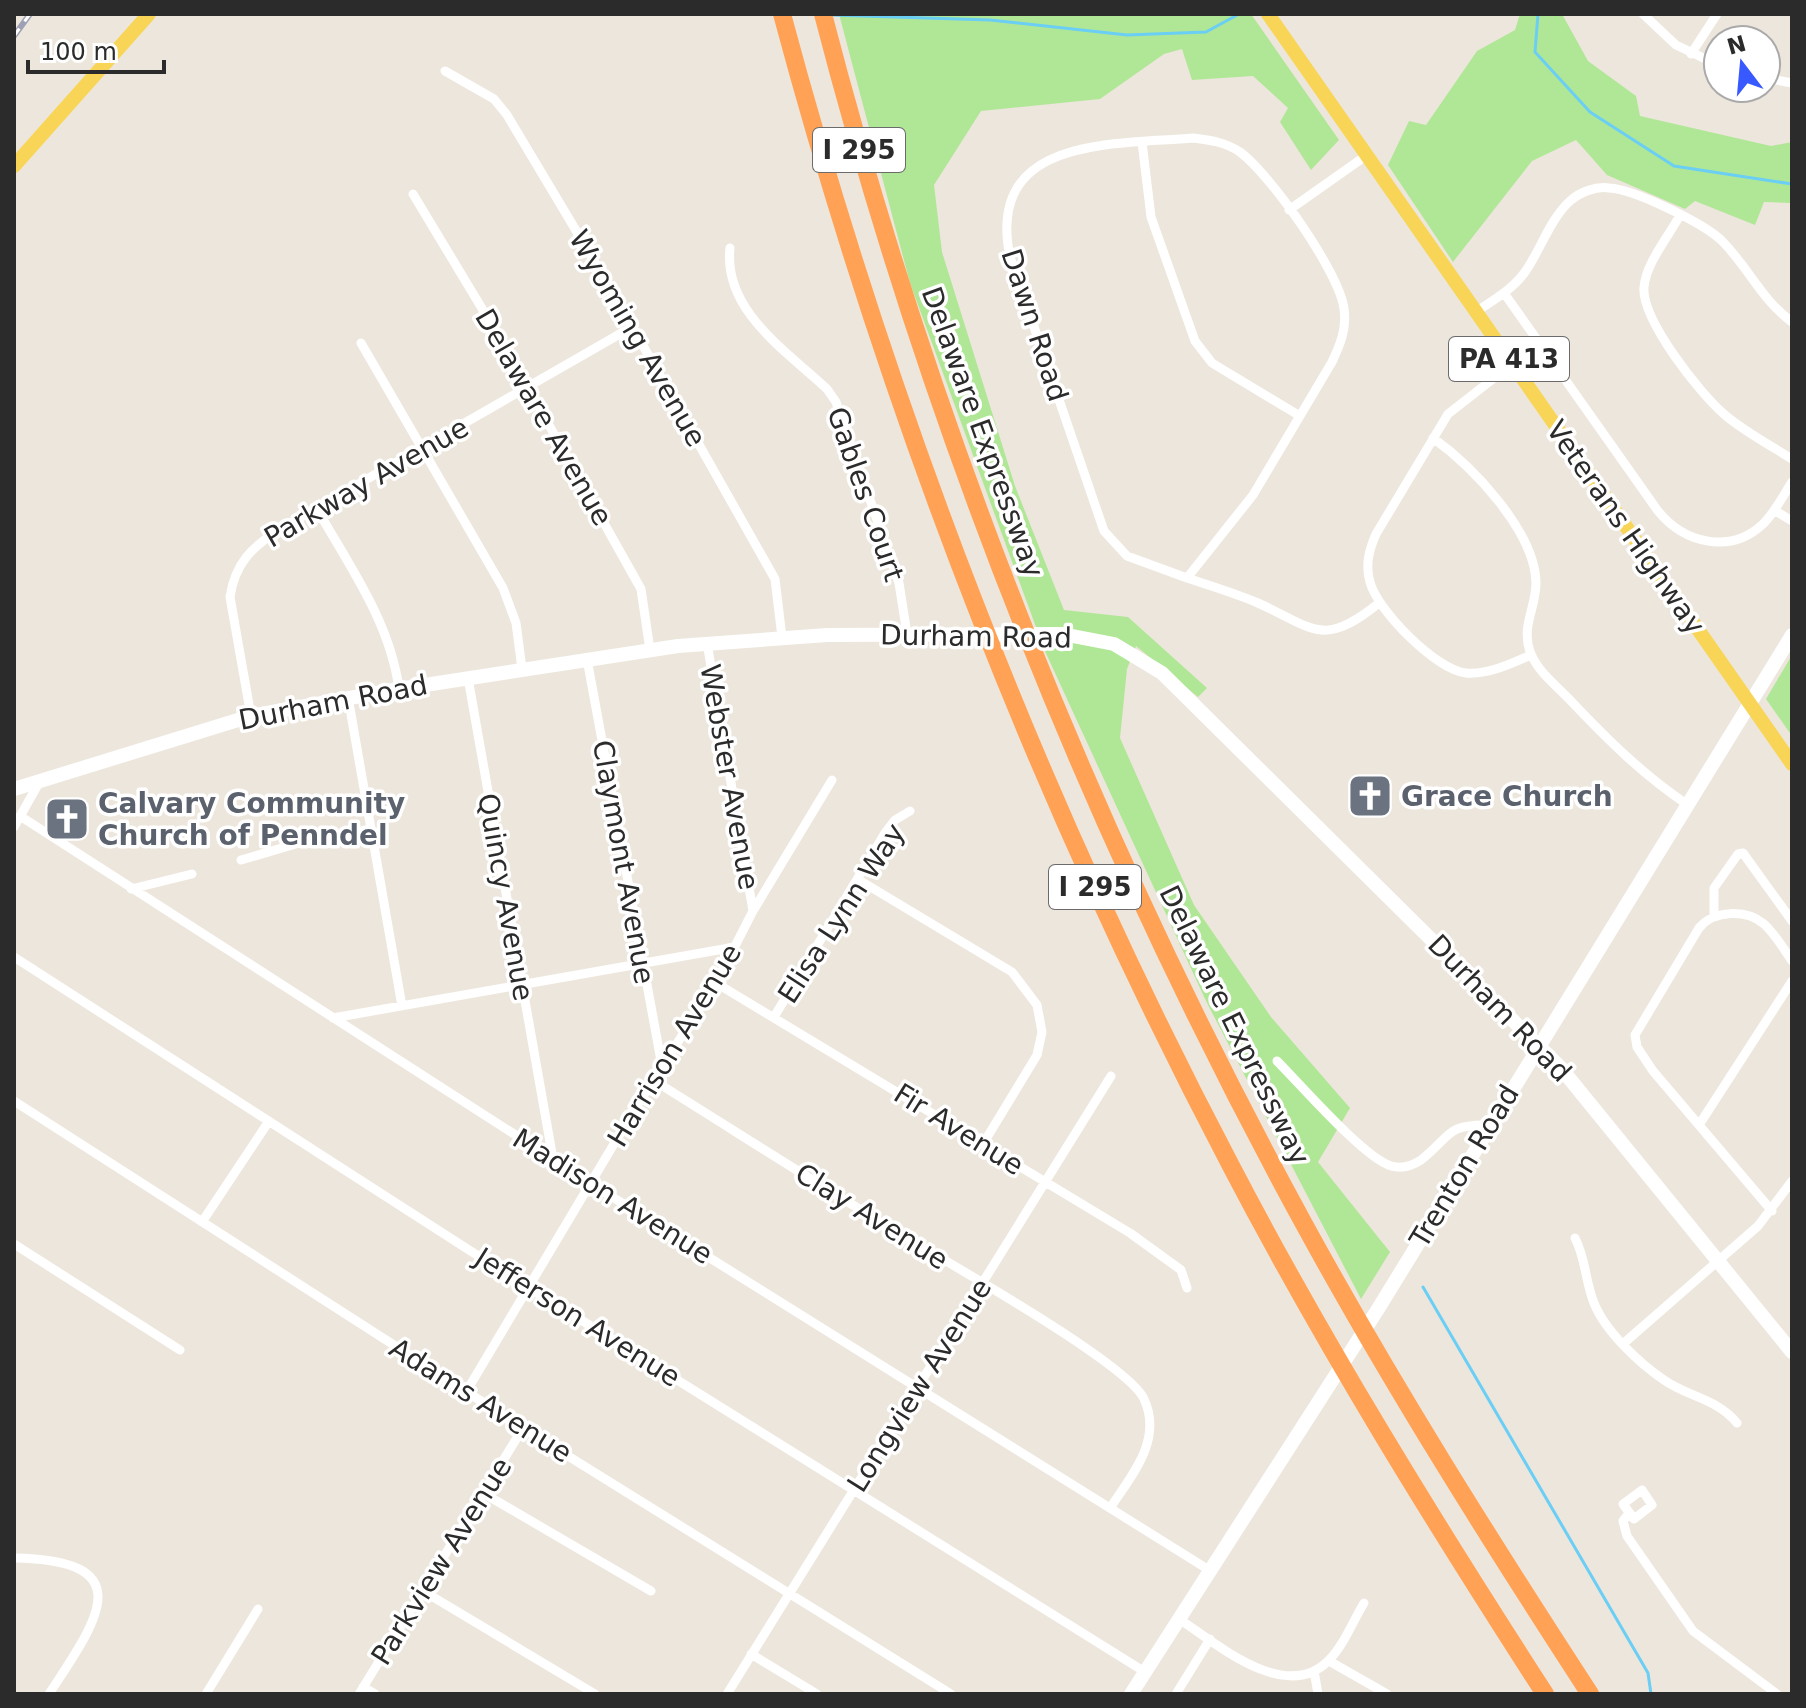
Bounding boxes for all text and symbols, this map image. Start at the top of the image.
scale bar [28,24,164,74]
north arrow [1702,24,1782,104]
text: N [1724,31,1749,60]
text: 100 m [40,38,117,66]
road number: I 295 [813,128,905,172]
street label: Wyoming Avenue [562,224,713,452]
street label: Dawn Road [994,245,1075,406]
street label: Delaware Expressway [915,282,1050,582]
street label: Delaware Avenue [468,303,619,532]
road number: PA 413 [1449,337,1569,381]
street label: Gables Court [820,403,911,586]
street label: Parkway Avenue [258,411,474,554]
street label: Veterans Highway [1539,414,1712,641]
street label: Durham Road [880,618,1072,655]
street label: Webster Avenue [693,662,766,892]
street label: Durham Road [236,668,430,737]
street label: Claymont Avenue [586,738,661,987]
church icon: Grace Church [1346,772,1394,820]
place label: Grace Church [1401,780,1613,813]
place label: Calvary Community Church of Penndel [98,787,405,852]
street label: Quincy Avenue [471,791,540,1003]
church icon: Calvary Community Church of Penndel [43,795,91,843]
street label: Elisa Lynn Way [771,817,912,1009]
road number: I 295 [1049,865,1141,909]
street label: Delaware Expressway [1152,880,1317,1170]
street label: Durham Road [1421,928,1578,1089]
street label: Harrison Avenue [601,938,748,1153]
street label: Fir Avenue [888,1077,1030,1182]
street label: Trenton Road [1402,1079,1526,1254]
street label: Madison Avenue [507,1122,719,1271]
street label: Clay Avenue [789,1156,954,1277]
street label: Jefferson Avenue [467,1240,687,1394]
street label: Longview Avenue [840,1273,998,1498]
street label: Adams Avenue [384,1331,578,1470]
street label: Parkview Avenue [364,1452,518,1671]

